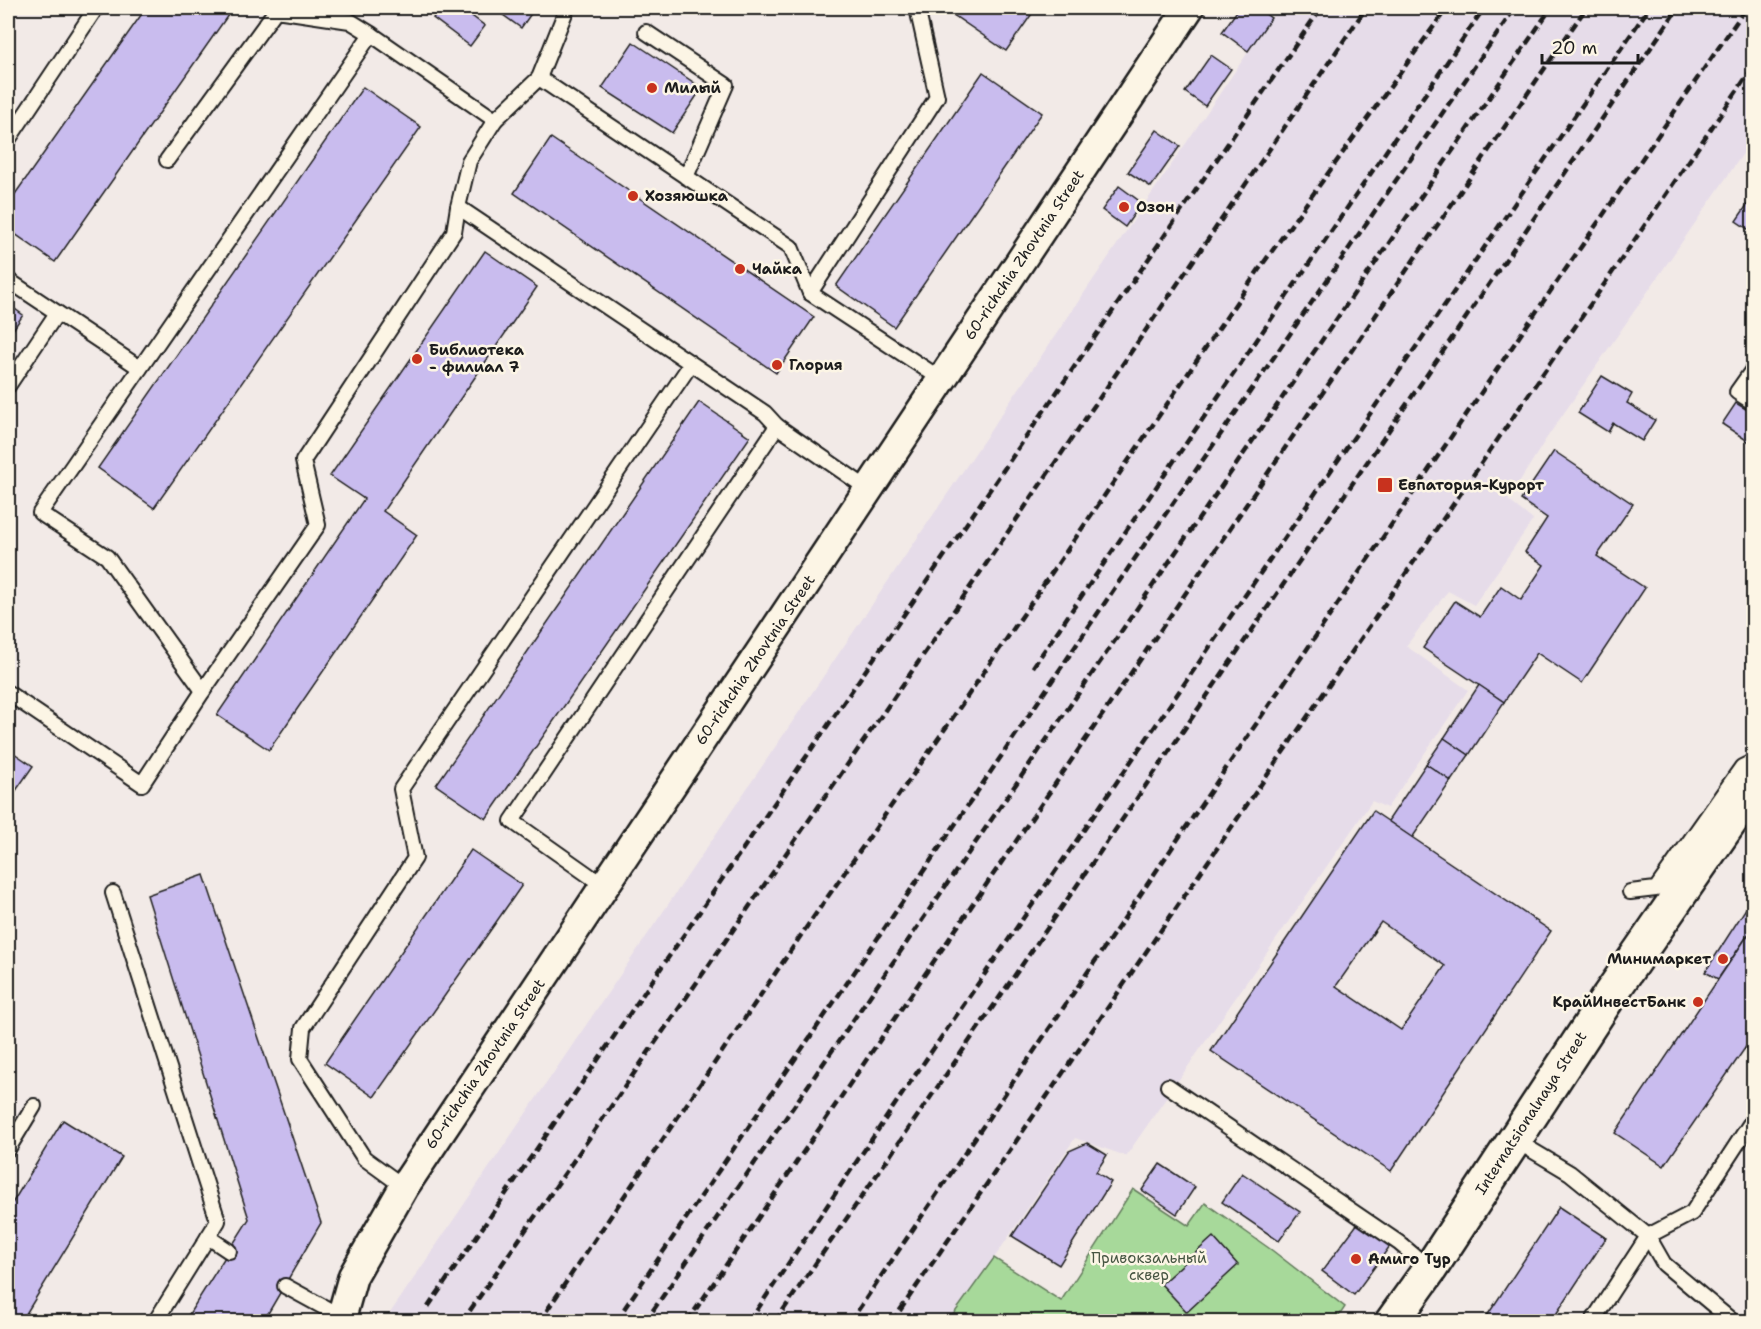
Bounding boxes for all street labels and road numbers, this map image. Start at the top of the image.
street label: 60-richchia Zhovtnia Street [959,166,1089,344]
street label: 60-richchia Zhovtnia Street [690,571,820,749]
street label: 60-richchia Zhovtnia Street [420,975,550,1153]
street label: Internatsionalnaya Street [1471,1027,1591,1199]

